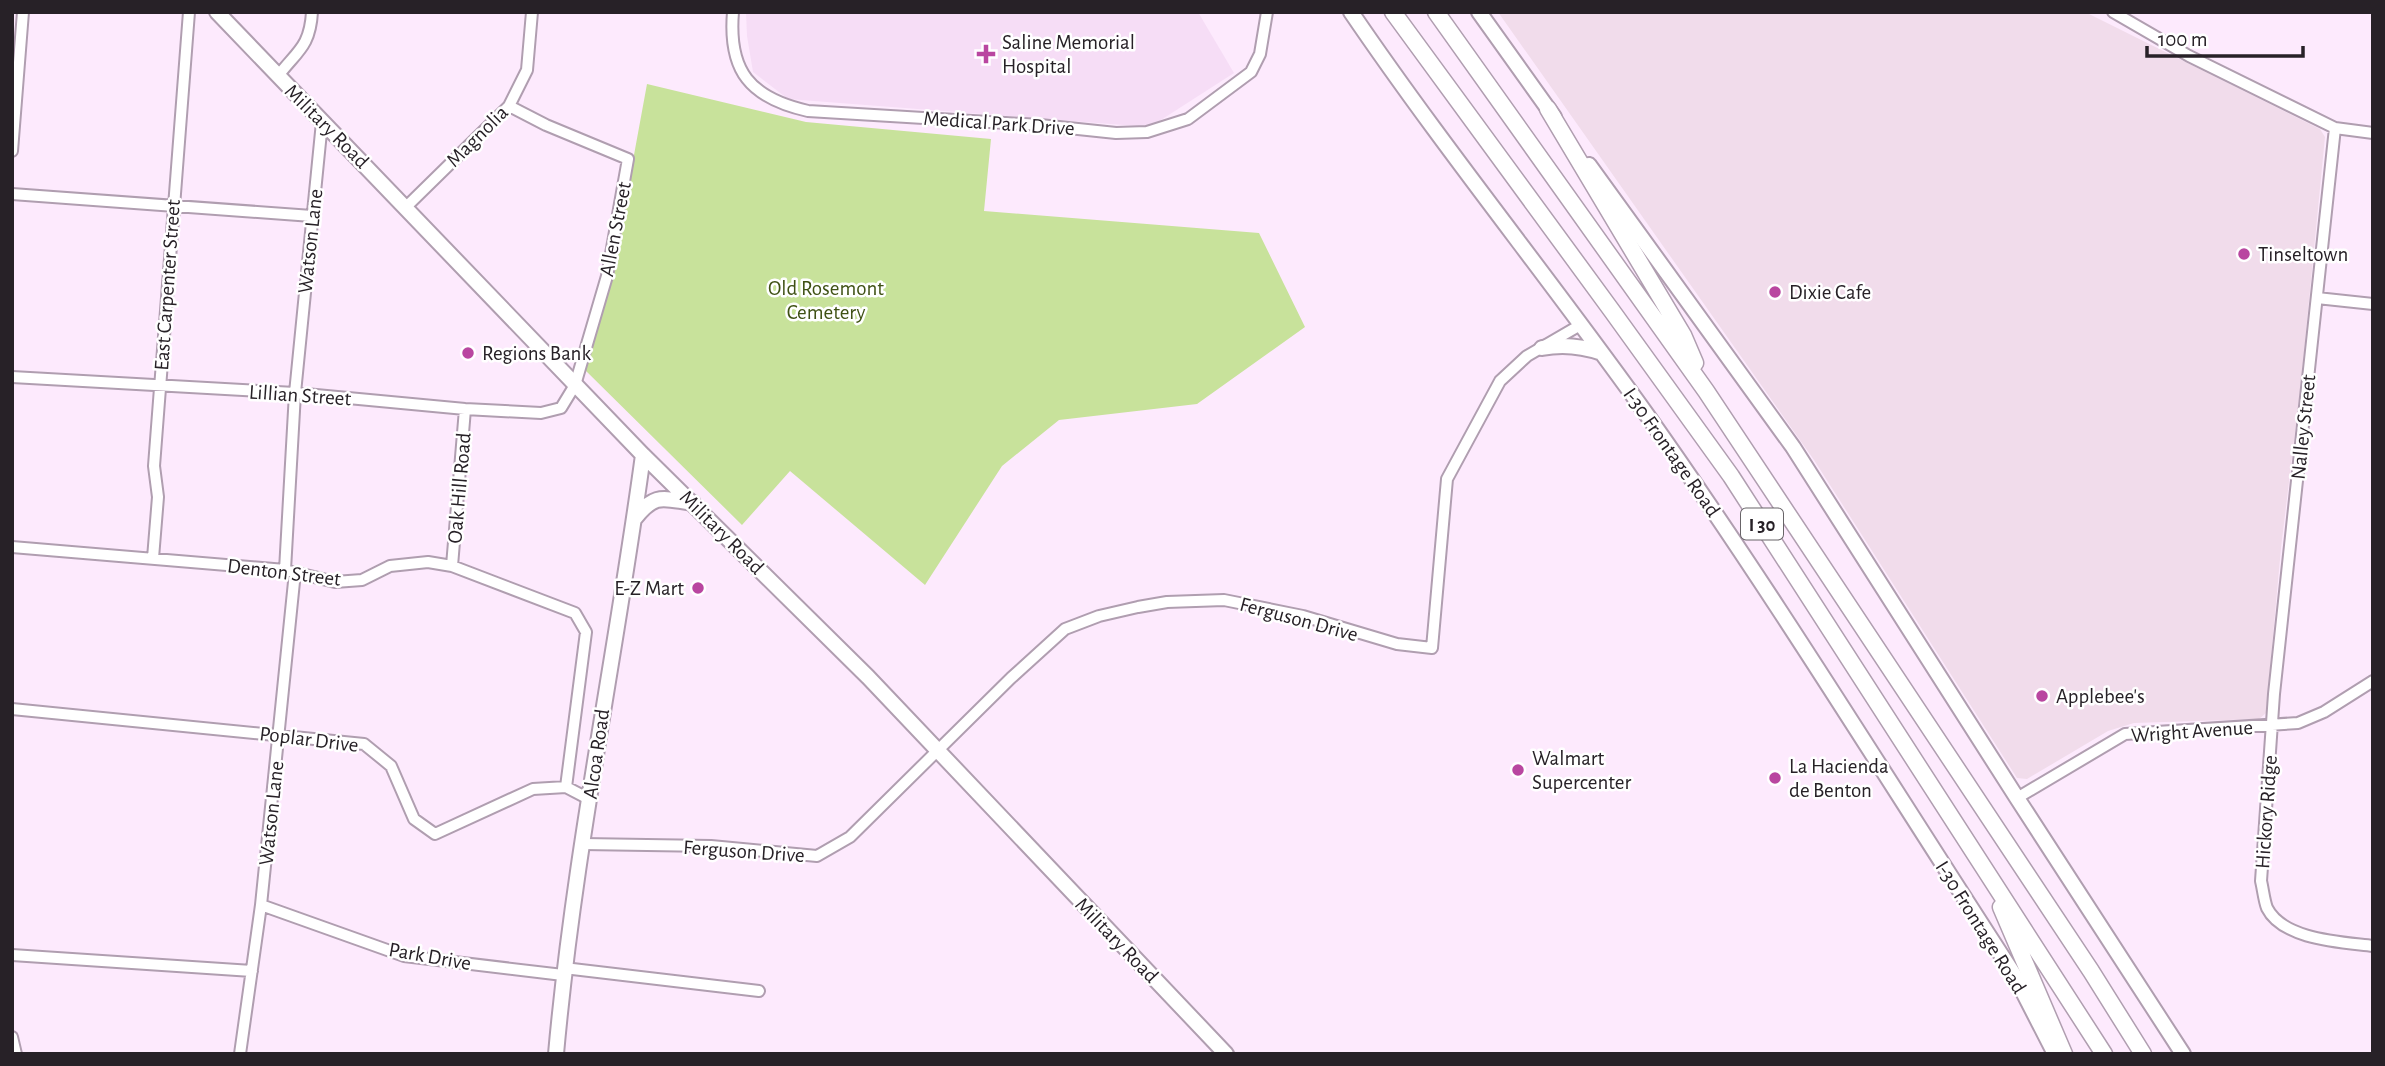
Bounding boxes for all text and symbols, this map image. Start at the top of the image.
scale bar [2147,14,2303,58]
text: 100 m [2158,29,2208,50]
place label: Saline Memorial Hospital [1002,32,1135,77]
marker: Saline Memorial Hospital [976,44,996,64]
street label: Military Road [281,80,373,173]
street label: Magnolia [443,101,512,171]
street label: Medical Park Drive [923,108,1075,139]
street label: Allen Street [596,180,635,278]
street label: Watson Lane [295,188,326,294]
street label: East Carpenter Street [151,198,184,371]
place label: Tinseltown [2258,244,2348,265]
marker: Tinseltown [2236,246,2252,262]
park label: Old Rosemont Cemetery [768,278,884,323]
place label: Dixie Cafe [1789,282,1871,303]
marker: Dixie Cafe [1767,284,1783,300]
place label: Regions Bank [482,343,591,364]
marker: Regions Bank [460,345,476,361]
street label: Nalley Street [2288,373,2319,481]
street label: Lillian Street [248,381,352,410]
street label: I-30 Frontage Road [1619,384,1724,521]
street label: Oak Hill Road [444,432,475,544]
street label: Military Road [676,486,768,579]
road number: I 30 [1741,509,1783,540]
street label: Denton Street [226,555,342,590]
place label: E-Z Mart [614,578,684,599]
marker: E-Z Mart [690,580,706,596]
street label: Ferguson Drive [1237,594,1360,645]
place label: Applebee's [2056,686,2145,707]
marker: Applebee's [2034,688,2050,704]
street label: Alcoa Road [580,708,613,800]
street label: Wright Avenue [2130,717,2254,746]
street label: Poplar Drive [258,723,360,756]
place label: Walmart Supercenter [1532,748,1631,793]
street label: Hickory Ridge [2252,755,2281,870]
place label: La Hacienda de Benton [1789,756,1889,801]
street label: Watson Lane [256,760,287,866]
marker: Walmart Supercenter [1510,762,1526,778]
marker: La Hacienda de Benton [1767,770,1783,786]
street label: Ferguson Drive [683,837,805,866]
street label: I-30 Frontage Road [1931,857,2030,997]
street label: Military Road [1071,894,1162,987]
street label: Park Drive [387,939,473,974]

